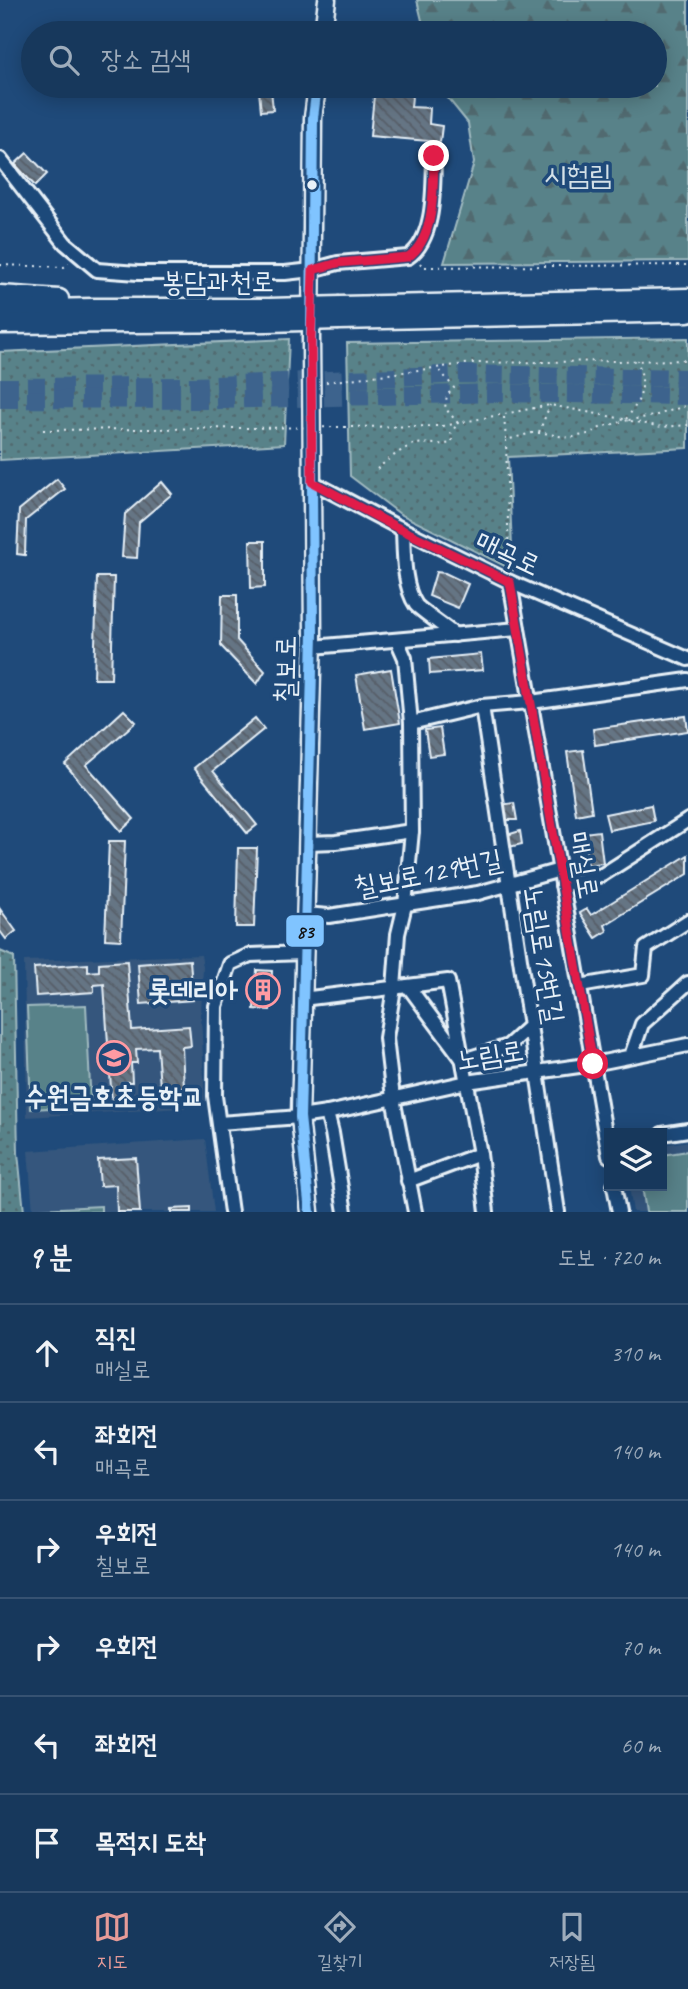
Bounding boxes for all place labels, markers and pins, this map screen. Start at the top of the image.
unlabelled marker [305,178,319,192]
building icon: 롯데리아 [244,971,282,1009]
place label: 롯데리아 [148,973,238,1008]
school or university icon: 수원금호초등학교 [95,1039,133,1077]
place label: 수원금호초등학교 [24,1079,204,1114]

